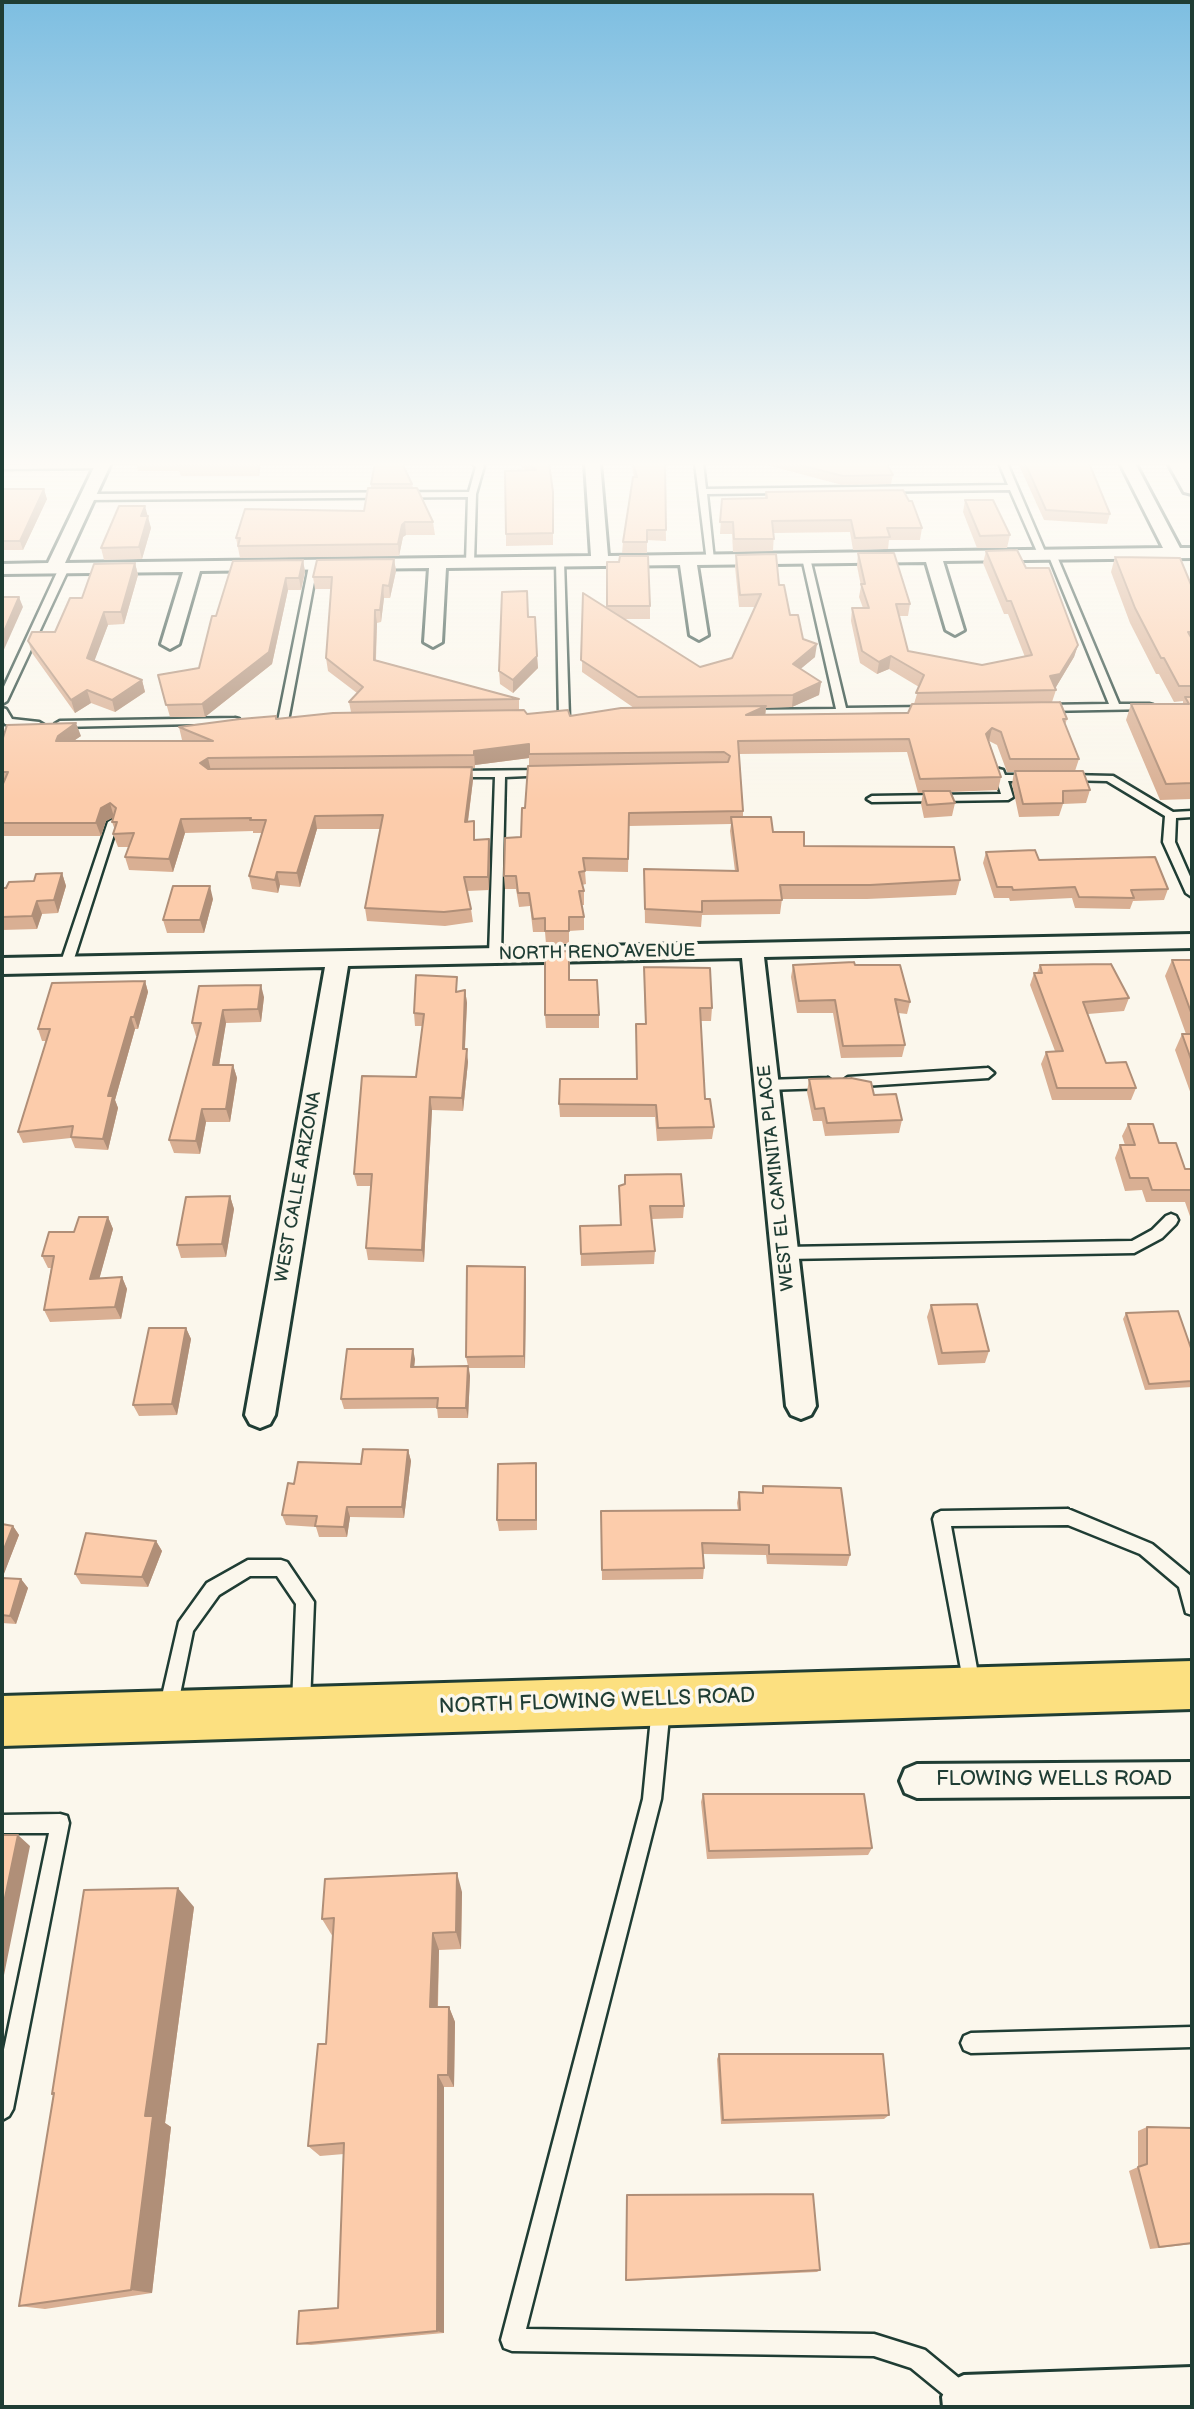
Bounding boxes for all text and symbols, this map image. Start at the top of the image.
street label: NORTH RENO AVENUE [498,940,696,966]
street label: WEST EL CAMINITA PLACE [754,1064,800,1292]
street label: WEST CALLE ARIZONA [272,1090,326,1284]
street label: NORTH FLOWING WELLS ROAD [438,1684,756,1720]
street label: FLOWING WELLS ROAD [936,1767,1172,1793]

